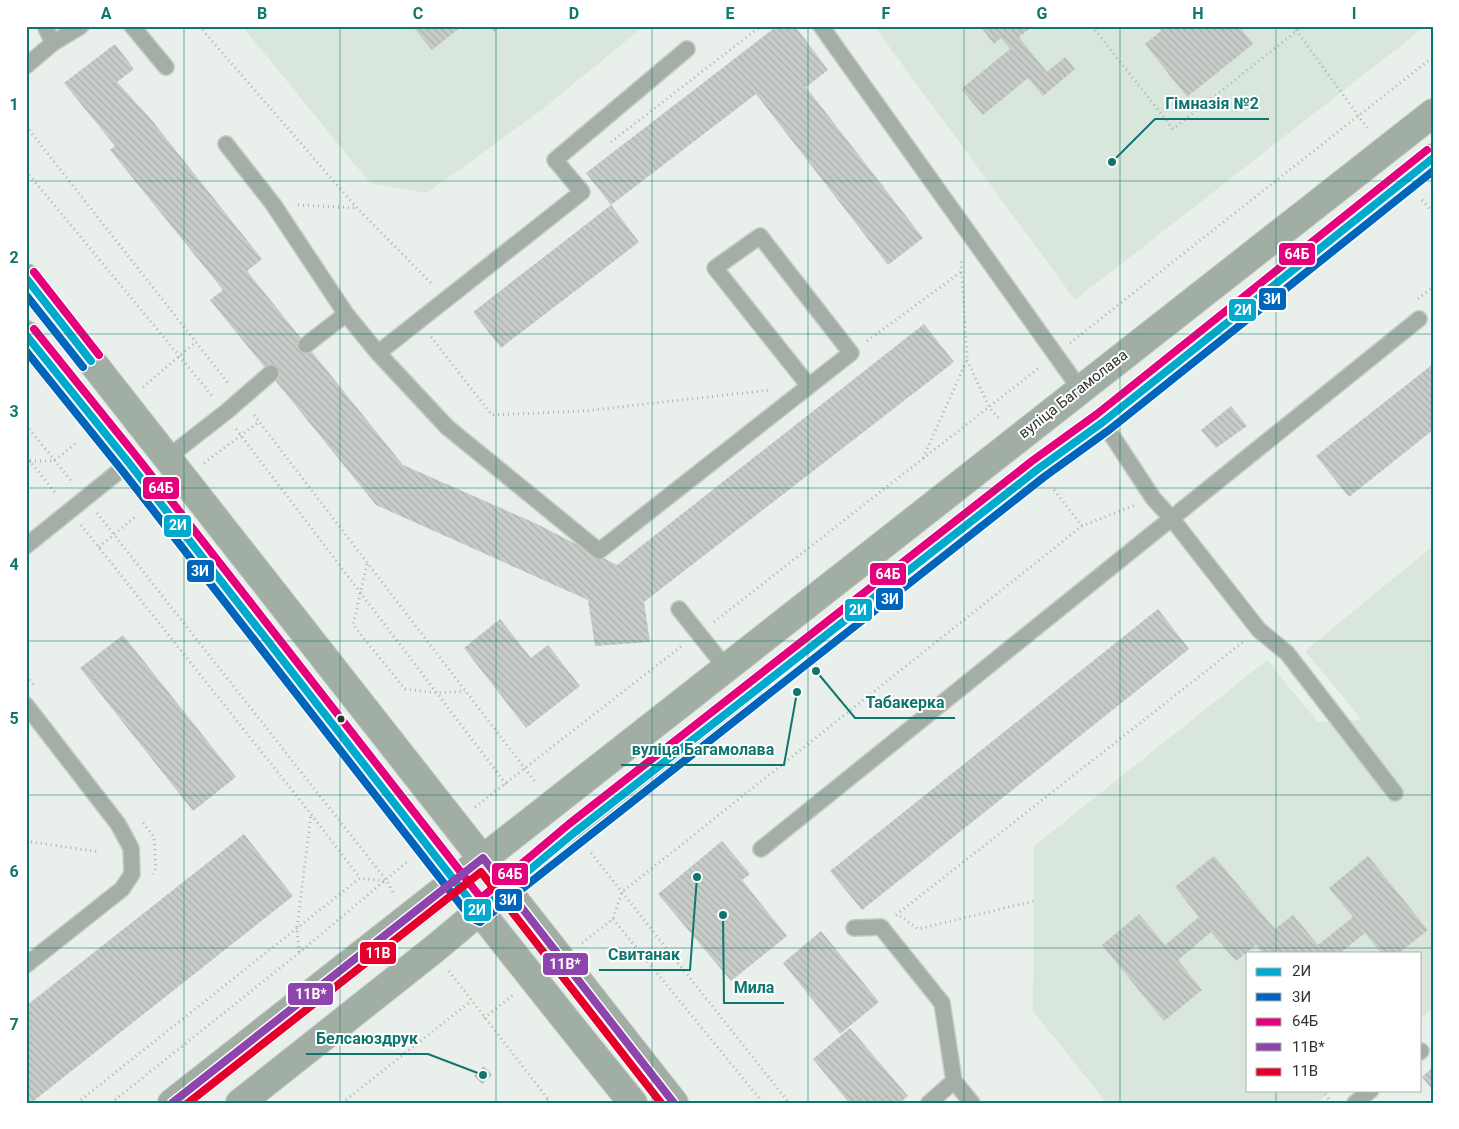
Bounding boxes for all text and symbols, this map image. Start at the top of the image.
text: A [101,4,112,23]
text: B [257,4,267,23]
text: C [413,4,423,23]
text: D [569,4,579,23]
text: E [726,4,735,23]
text: F [882,4,891,23]
text: G [1037,4,1048,23]
text: H [1192,4,1204,23]
text: I [1352,4,1356,23]
callout: Гімназія №2 [1155,88,1269,119]
text: Гімназія №2 [1165,94,1259,113]
text: 1 [9,95,19,114]
line badge: 64Б [1278,242,1316,266]
text: 64Б [1285,246,1310,262]
text: 2 [9,248,19,267]
line badge: 3И [1258,287,1287,311]
text: 3И [1263,291,1281,307]
line badge: 2И [1228,298,1257,322]
text: 2И [1234,302,1252,318]
street label: вуліца Багамолава [1015,346,1131,442]
text: 3 [9,402,19,421]
line badge: 64Б [142,476,180,500]
text: 64Б [149,480,174,496]
line badge: 2И [163,514,192,538]
text: 2И [169,517,187,533]
text: 4 [9,555,19,574]
line badge: 3И [186,559,215,583]
line badge: 64Б [869,562,907,586]
text: 3И [191,563,209,579]
text: 64Б [876,566,901,582]
line badge: 3И [875,587,904,611]
text: 3И [881,591,899,607]
line badge: 2И [844,598,873,622]
text: 2И [849,602,867,618]
callout: Табакерка [855,687,955,718]
text: Табакерка [865,693,945,712]
text: 5 [9,709,19,728]
unlabelled marker [336,714,346,724]
callout: вуліца Багамолава [621,734,784,765]
text: вуліца Багамолава [632,740,775,759]
text: 6 [9,862,19,881]
line badge: 64Б [491,862,529,886]
text: 64Б [498,866,523,882]
line badge: 3И [494,888,523,912]
text: 3И [499,892,517,908]
line badge: 2И [463,898,492,922]
text: 2И [468,902,486,918]
callout: Свитанак [599,939,690,970]
line badge: 11В [359,941,397,965]
text: 11В [366,945,391,961]
text: Свитанак [608,945,681,964]
line badge: 11В* [542,952,589,976]
legend [1246,952,1422,1092]
text: 11В* [549,956,581,972]
text: 2И [1292,962,1311,980]
callout: Мила [724,972,784,1003]
text: Мила [734,978,775,997]
line badge: 11В* [287,982,334,1006]
text: 11В* [295,986,327,1002]
text: 3И [1292,988,1311,1006]
text: 64Б [1292,1012,1318,1030]
text: 7 [9,1015,19,1034]
callout: Белсаюздрук [306,1023,428,1054]
text: Белсаюздрук [316,1029,419,1048]
text: 11В* [1292,1038,1325,1056]
text: 11В [1292,1062,1318,1080]

